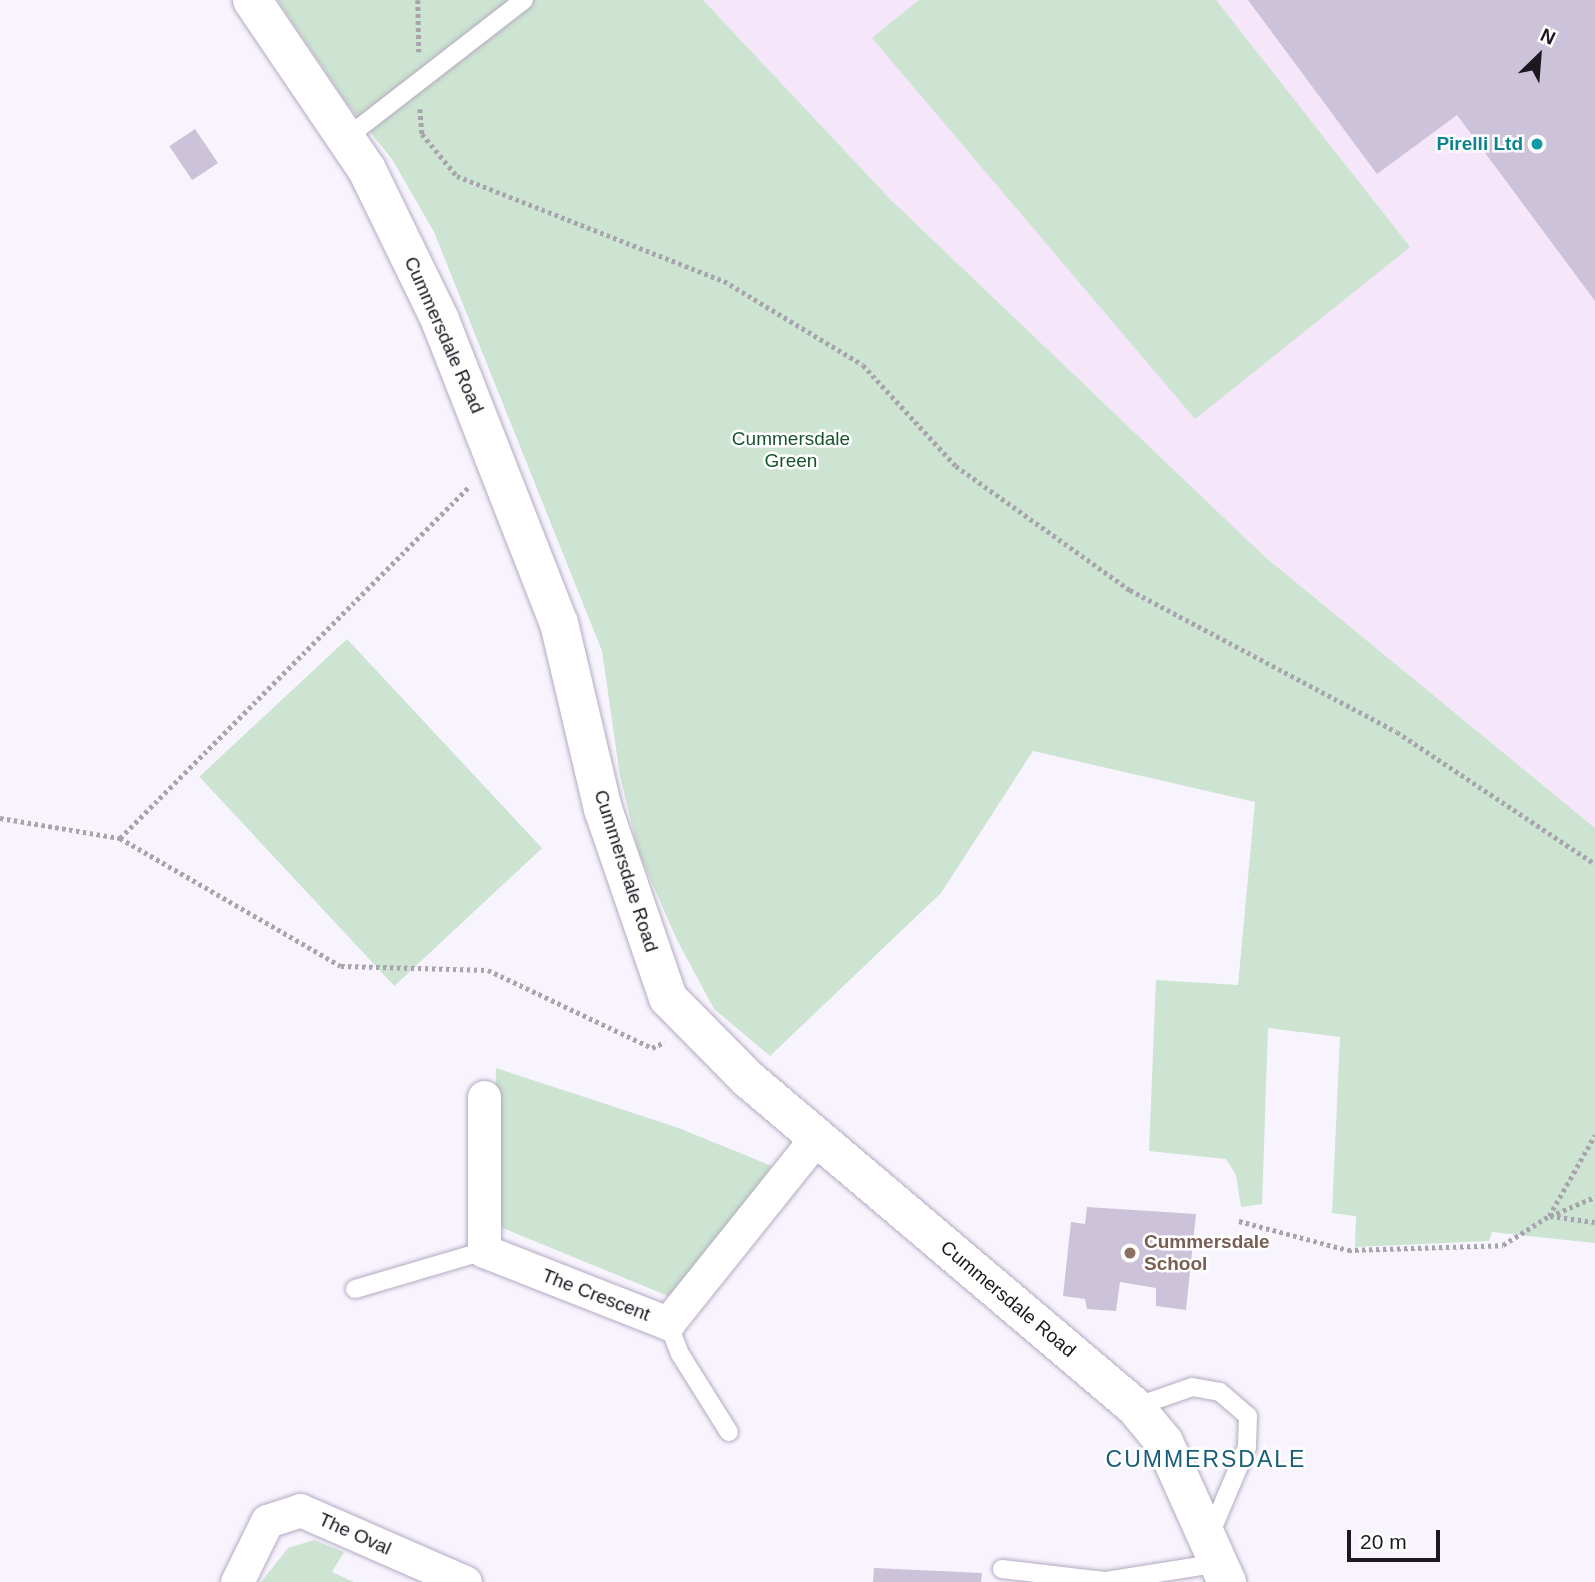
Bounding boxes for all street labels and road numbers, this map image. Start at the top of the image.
street label: Cummersdale Road [399,253,489,417]
street label: Cummersdale Road [589,787,663,955]
street label: Cummersdale Road [936,1236,1080,1362]
street label: The Crescent [539,1264,653,1326]
street label: The Oval [315,1508,395,1560]

